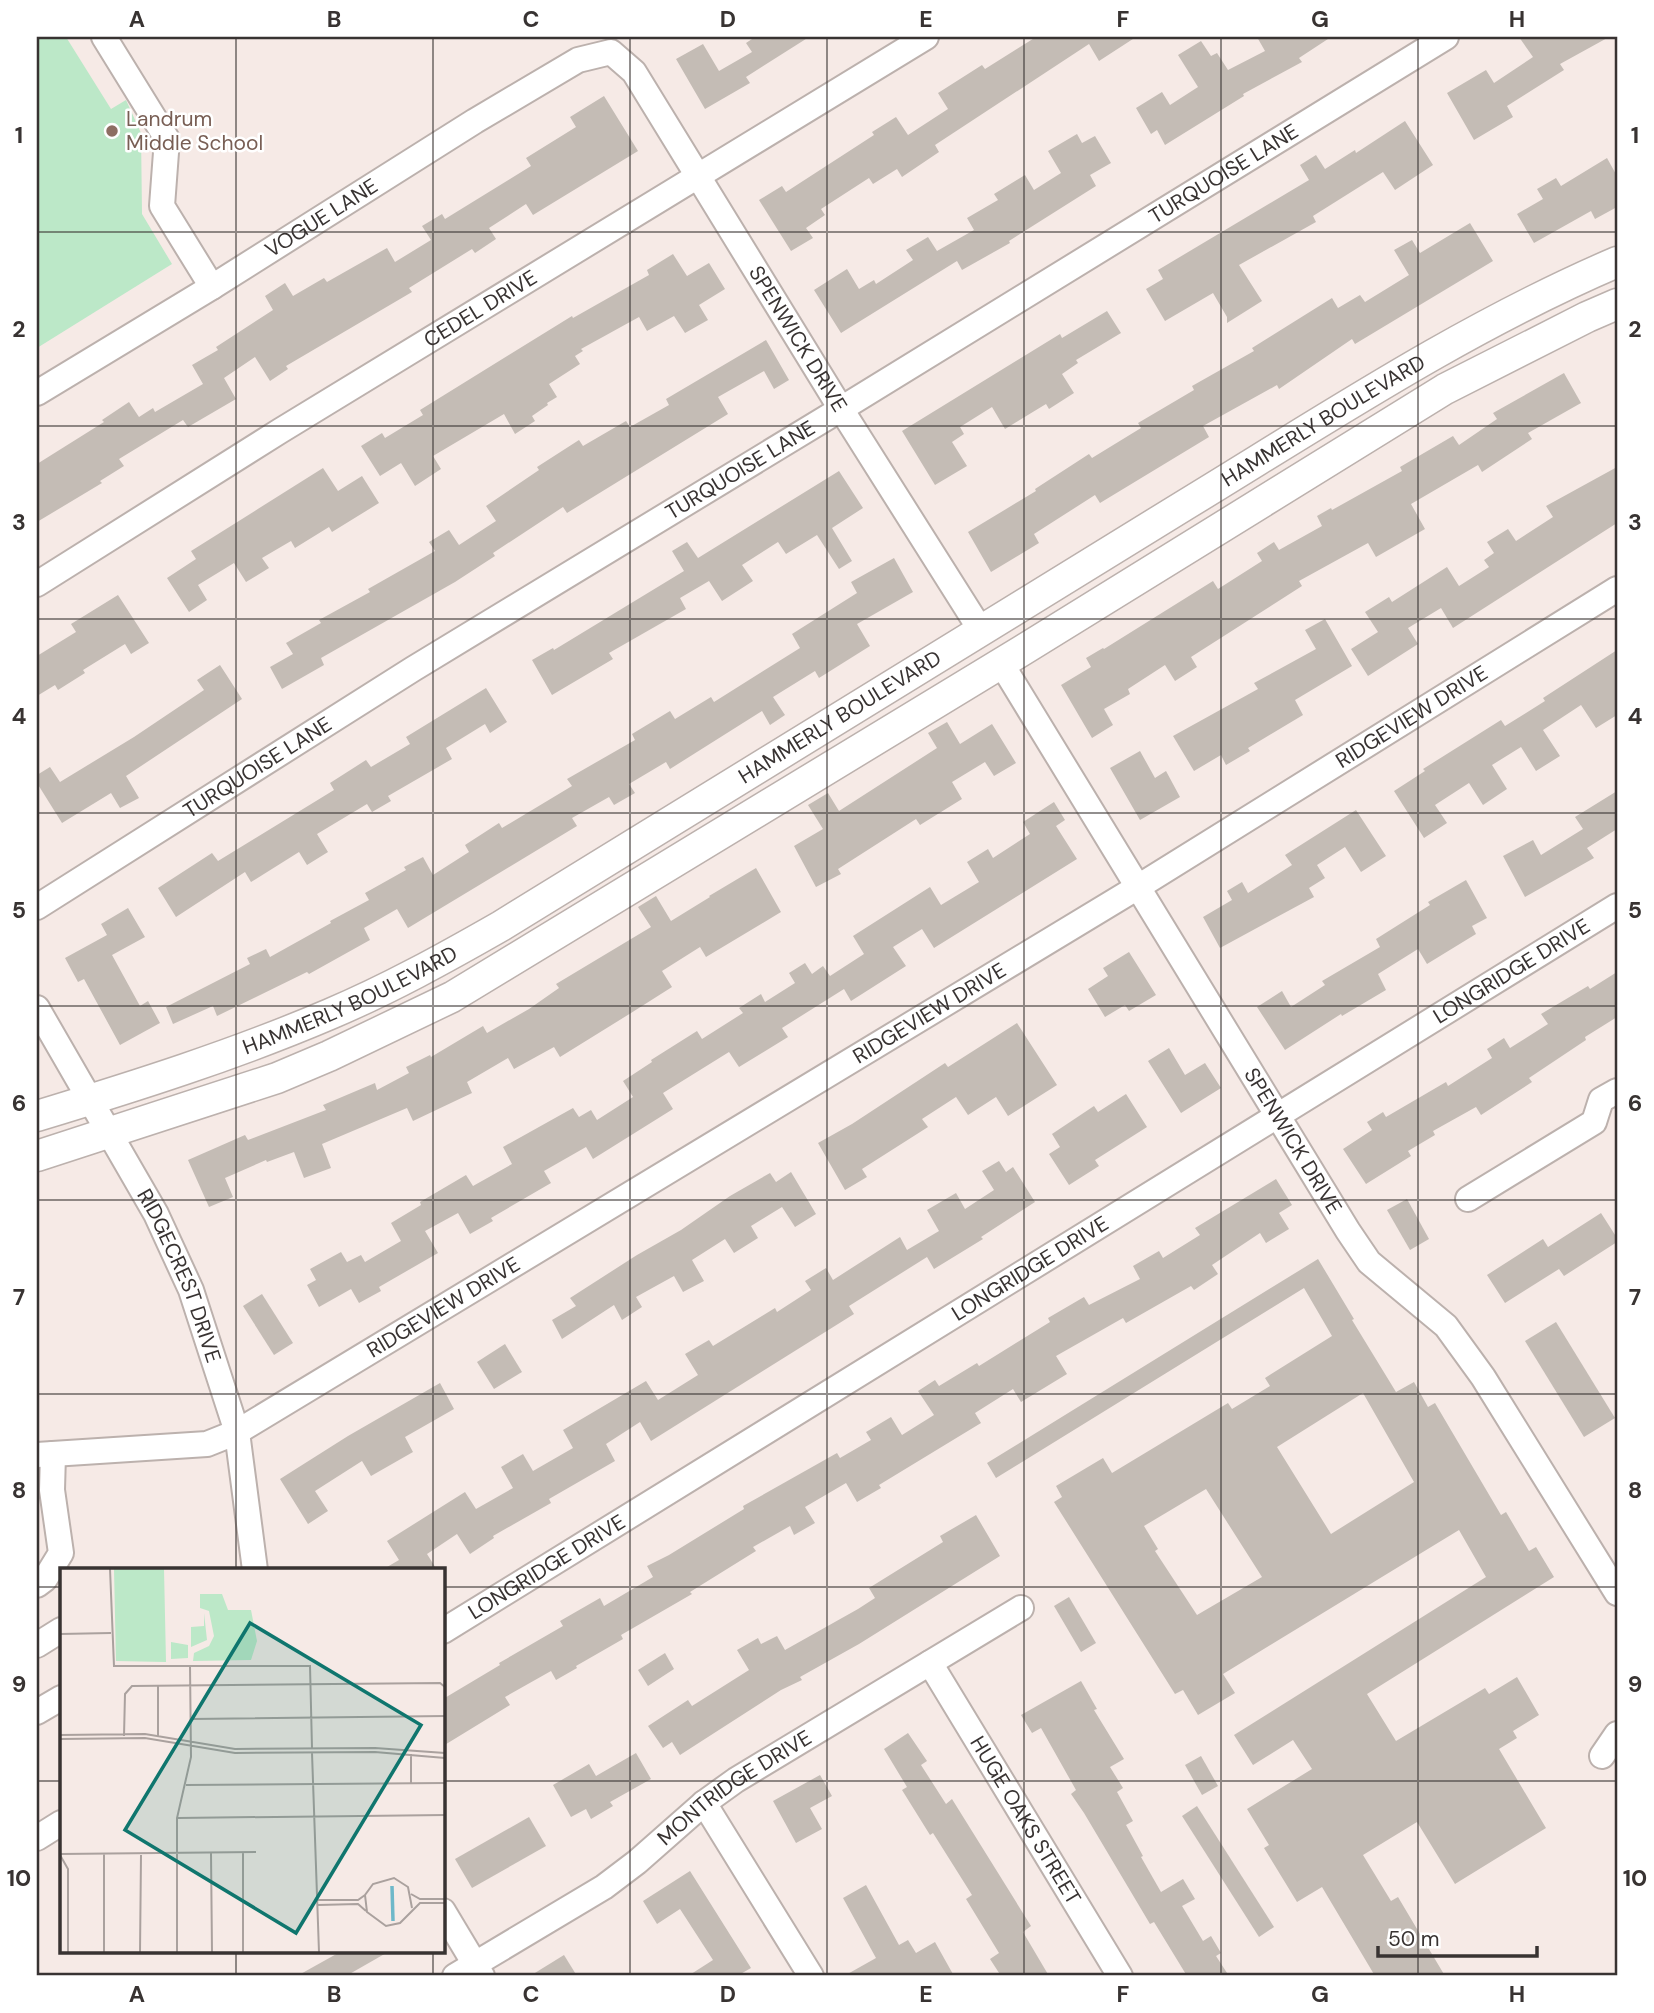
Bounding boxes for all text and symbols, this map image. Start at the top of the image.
text: A [129,4,145,34]
text: B [327,4,341,34]
text: C [523,4,539,34]
text: D [720,4,736,34]
text: E [919,4,933,34]
text: F [1117,4,1130,34]
text: G [1311,4,1329,34]
text: H [1509,4,1525,34]
place label: Landrum Middle School [126,105,263,157]
street label: TURQUOISE LANE [1144,117,1304,230]
text: 1 [15,120,23,150]
text: 1 [1631,120,1639,150]
marker: Landrum Middle School [104,123,120,139]
street label: VOGUE LANE [260,172,383,264]
street label: SPENWICK DRIVE [742,261,854,417]
street label: CEDEL DRIVE [419,264,542,354]
text: 2 [12,314,26,344]
text: 2 [1628,314,1642,344]
street label: HAMMERLY BOULEVARD [1216,348,1430,493]
street label: TURQUOISE LANE [660,414,820,526]
text: 3 [12,507,26,537]
text: 3 [1628,507,1642,537]
street label: HAMMERLY BOULEVARD [733,644,946,790]
street label: RIDGEVIEW DRIVE [1330,659,1493,775]
text: 4 [12,701,27,731]
text: 4 [1628,701,1643,731]
street label: TURQUOISE LANE [178,710,337,825]
text: 5 [12,895,26,925]
text: 5 [1628,895,1642,925]
street label: LONGRIDGE DRIVE [1428,912,1595,1030]
street label: HAMMERLY BOULEVARD [239,939,462,1061]
street label: RIDGEVIEW DRIVE [848,956,1011,1070]
street label: SPENWICK DRIVE [1238,1062,1348,1219]
text: 6 [12,1088,26,1118]
text: 6 [1628,1088,1642,1118]
street label: RIDGECREST DRIVE [130,1184,228,1366]
street label: LONGRIDGE DRIVE [946,1209,1114,1328]
street label: RIDGEVIEW DRIVE [362,1250,525,1364]
text: 7 [13,1282,25,1312]
text: 7 [1629,1282,1641,1312]
text: 8 [12,1475,26,1505]
text: 8 [1628,1475,1642,1505]
street label: LONGRIDGE DRIVE [463,1508,631,1626]
inset map [60,1568,444,1954]
text: 9 [12,1669,26,1699]
text: 9 [1628,1669,1642,1699]
street label: MONTRIDGE DRIVE [651,1724,817,1852]
street label: HUGE OAKS STREET [964,1731,1087,1910]
text: 10 [7,1863,31,1893]
text: 10 [1623,1863,1647,1893]
scale bar [1378,1915,1537,1959]
text: 50 m [1388,1925,1439,1953]
text: A [129,1979,145,2009]
text: B [327,1979,341,2009]
text: C [523,1979,539,2009]
text: D [720,1979,736,2009]
text: E [919,1979,933,2009]
text: F [1117,1979,1130,2009]
text: G [1311,1979,1329,2009]
text: H [1509,1979,1525,2009]

